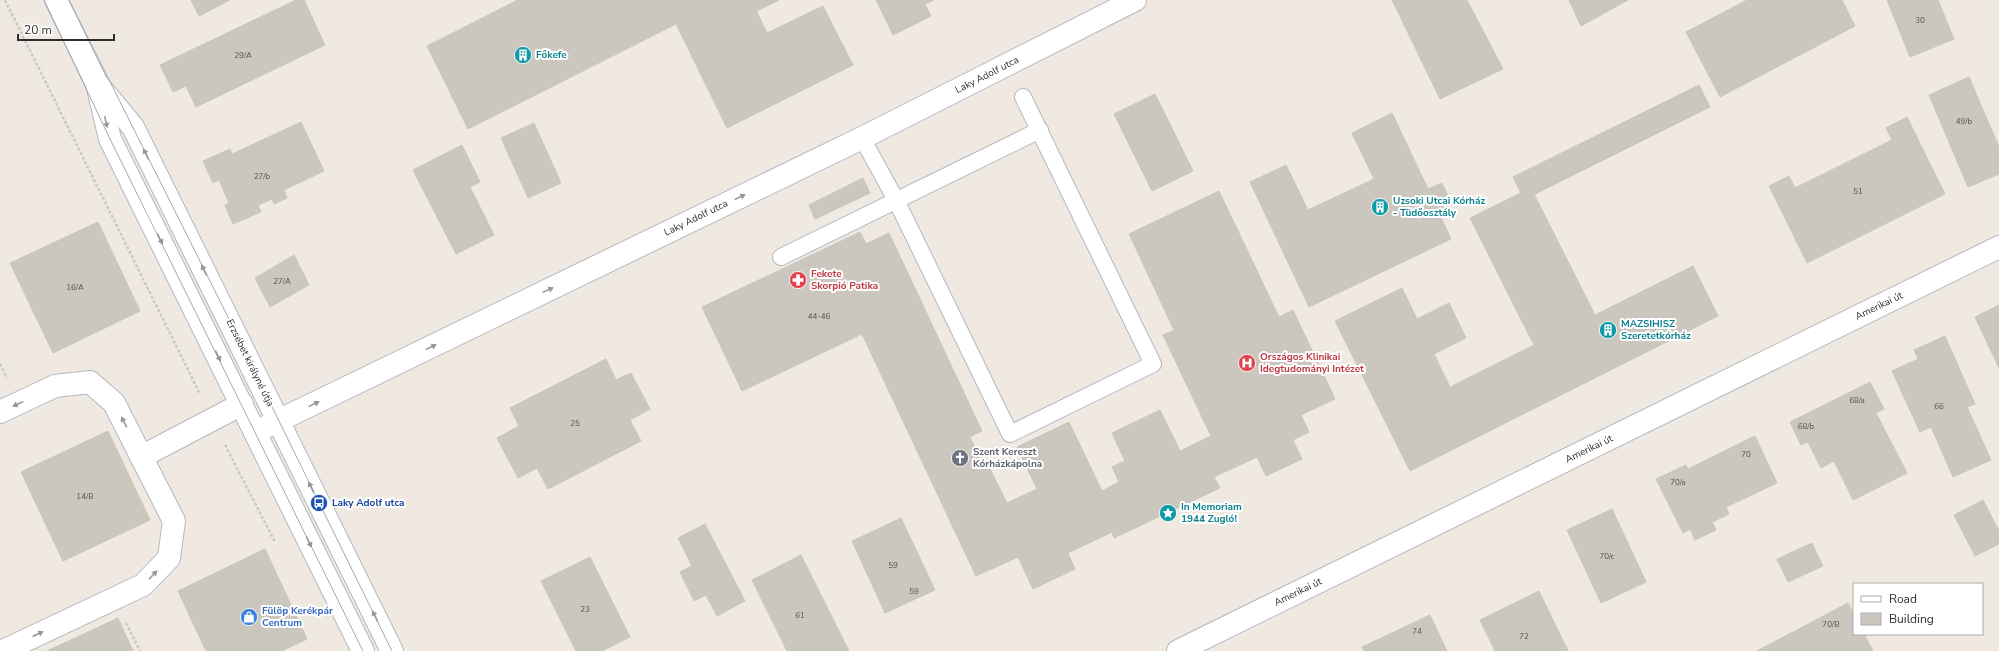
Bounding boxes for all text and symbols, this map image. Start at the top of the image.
house number: 30 [1915,15,1925,26]
scale bar [18,16,114,42]
text: 20 m [24,22,52,38]
building icon: Főkefe [513,45,533,65]
place label: Főkefe [536,48,567,62]
house number: 29/A [234,50,252,61]
street label: Laky Adolf utca [953,53,1021,97]
one-way arrow [103,115,109,128]
house number: 49/b [1956,116,1973,127]
one-way arrow [143,148,150,159]
house number: 27/b [254,171,271,182]
house number: 51 [1853,186,1863,197]
one-way arrow [734,194,746,200]
place label: Uzsoki Utcai Kórház - Tüdőosztály [1393,194,1485,220]
street label: Laky Adolf utca [662,196,730,240]
building icon: Uzsoki Utcai Kórház - Tüdőosztály [1370,197,1390,217]
one-way arrow [157,234,163,245]
one-way arrow [201,264,207,276]
place label: Fekete Skorpió Patika [811,267,878,293]
pharmacy icon: Fekete Skorpió Patika [788,270,808,290]
house number: 27/A [273,276,291,287]
house number: 16/A [66,282,84,293]
one-way arrow [542,287,553,293]
street label: Amerikai út [1853,288,1906,324]
house number: 44-46 [808,311,830,322]
street label: Erzsébet királyné útja [223,317,277,409]
place label: MAZSIHISZ Szeretetkórház [1621,317,1691,343]
building icon: MAZSIHISZ Szeretetkórház [1598,320,1618,340]
one-way arrow [425,344,436,350]
one-way arrow [215,350,221,361]
place label: Országos Klinikai Idegtudományi Intézet [1260,350,1364,376]
hospital icon: Országos Klinikai Idegtudományi Intézet [1237,353,1257,373]
house number: 68/a [1849,395,1865,406]
one-way arrow [12,401,24,407]
one-way arrow [308,401,319,407]
house number: 66 [1934,401,1944,412]
one-way arrow [120,417,127,428]
house number: 25 [570,418,580,429]
house number: 68/b [1798,421,1815,432]
street label: Amerikai út [1563,431,1616,467]
place label: Szent Kereszt Kórházkápolna [973,445,1042,471]
church icon: Szent Kereszt Kórházkápolna [950,448,970,468]
house number: 70 [1741,449,1751,460]
house number: 70/a [1670,477,1686,488]
one-way arrow [308,481,314,492]
house number: 14/B [76,491,94,502]
bus stop icon: Laky Adolf utca [309,493,329,513]
place label: Laky Adolf utca [332,496,405,510]
place label: In Memoriam 1944 Zugló! [1181,500,1242,526]
place icon: In Memoriam 1944 Zugló! [1158,503,1178,523]
one-way arrow [306,536,312,548]
house number: 70/c [1599,551,1615,562]
house number: 59 [888,560,898,571]
one-way arrow [148,570,157,580]
street label: Amerikai út [1272,574,1325,610]
legend [1853,583,1983,635]
house number: 59 [909,586,919,597]
text: Road [1889,591,1917,607]
place label: Fülöp Kerékpár Centrum [262,604,333,630]
house number: 23 [580,604,590,615]
shop icon: Fülöp Kerékpár Centrum [239,607,259,627]
one-way arrow [371,610,378,622]
house number: 61 [795,610,805,621]
text: Building [1889,611,1934,627]
house number: 70/B [1822,619,1840,630]
house number: 74 [1412,626,1422,637]
one-way arrow [32,631,44,637]
house number: 72 [1519,631,1529,642]

